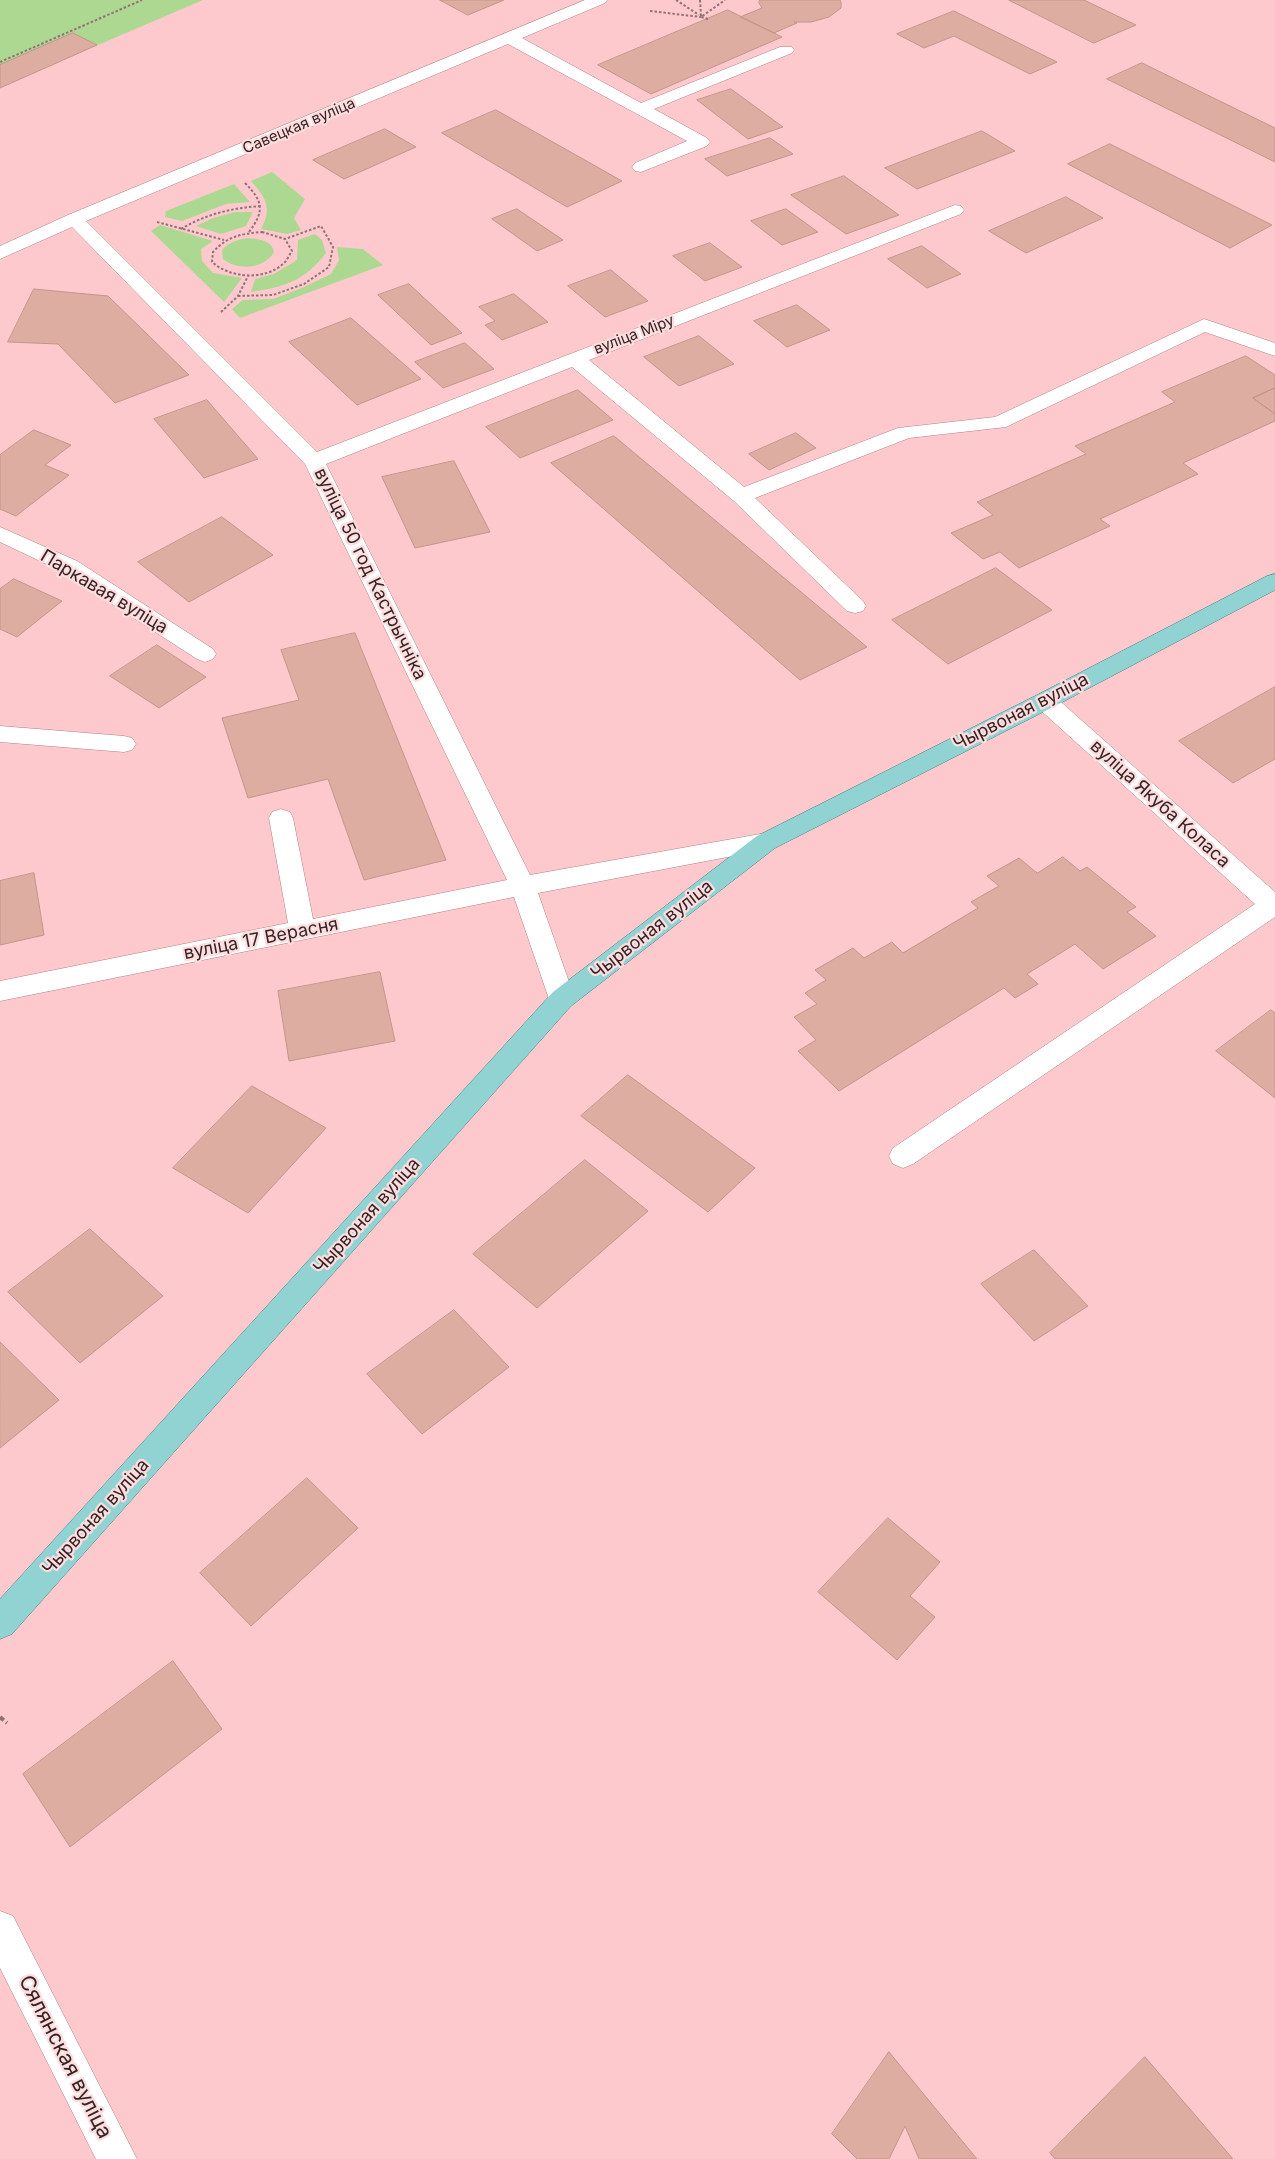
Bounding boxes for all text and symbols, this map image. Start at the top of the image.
street label: Савецкая вуліца [240,94,358,158]
street label: вуліца Міру [591,311,677,359]
street label: вуліца 50 год Кастрычніка [309,465,431,683]
street label: Паркавая вуліца [36,545,172,639]
street label: Чырвоная вуліца [950,669,1092,755]
street label: вуліца Якуба Коласа [1086,736,1234,872]
street label: Чырвоная вуліца [587,876,717,984]
street label: вуліца 17 Верасня [182,913,340,965]
street label: Чырвоная вуліца [309,1154,425,1278]
street label: Чырвоная вуліца [38,1455,154,1579]
street label: Сялянская вуліца [13,1971,117,2143]

